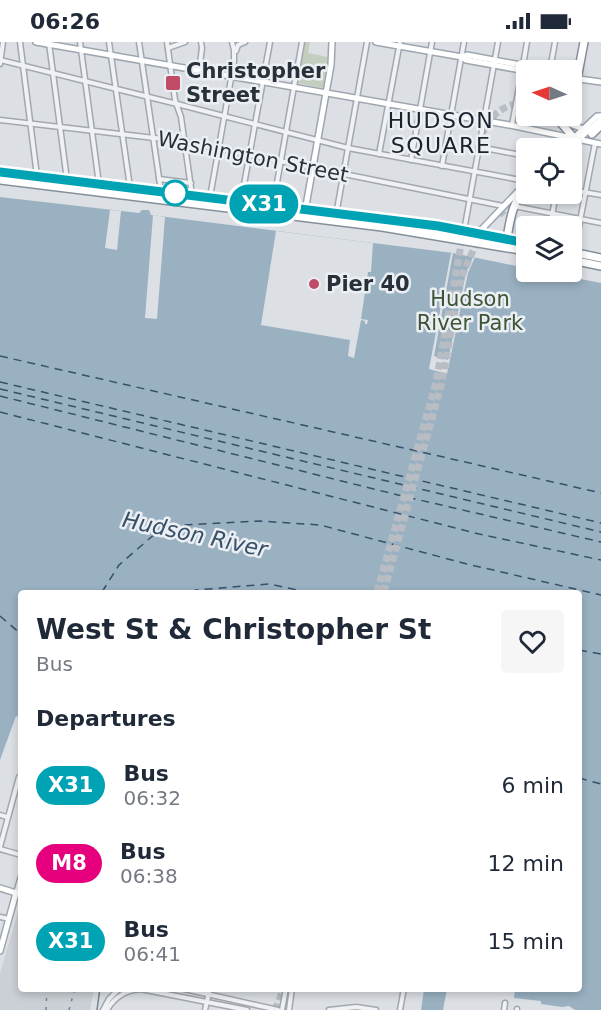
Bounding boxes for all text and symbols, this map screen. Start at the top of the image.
text: 06:26 [30,9,100,34]
place label: Christopher Street [186,59,326,107]
north arrow [516,60,582,126]
map controls [516,60,582,282]
marker: Christopher Street [164,74,182,92]
district label: HUDSON SQUARE [388,108,494,158]
street label: Washington Street [156,127,350,187]
button: locate [516,138,582,204]
unlabelled marker [162,180,188,206]
line badge: X31 [230,184,298,224]
text: X31 [241,192,287,216]
button: layers [516,216,582,282]
place label: Pier 40 [326,272,410,296]
marker: Pier 40 [307,277,321,291]
park label: Hudson River Park [417,287,524,335]
water label: Hudson River [120,507,271,562]
button: heart [501,610,564,673]
text: West St & Christopher St [36,613,431,646]
text: Bus [36,652,73,676]
text: Departures [36,706,176,731]
text: Bus [123,761,169,786]
text: X31 [48,773,93,797]
text: 6 min [502,773,564,798]
text: 06:32 [123,786,181,810]
text: Bus [120,839,166,864]
text: M8 [51,851,87,875]
text: 12 min [488,851,564,876]
text: 06:38 [120,864,178,888]
text: Bus [123,917,169,942]
text: X31 [48,929,93,953]
text: 15 min [488,929,564,954]
text: 06:41 [123,942,181,966]

